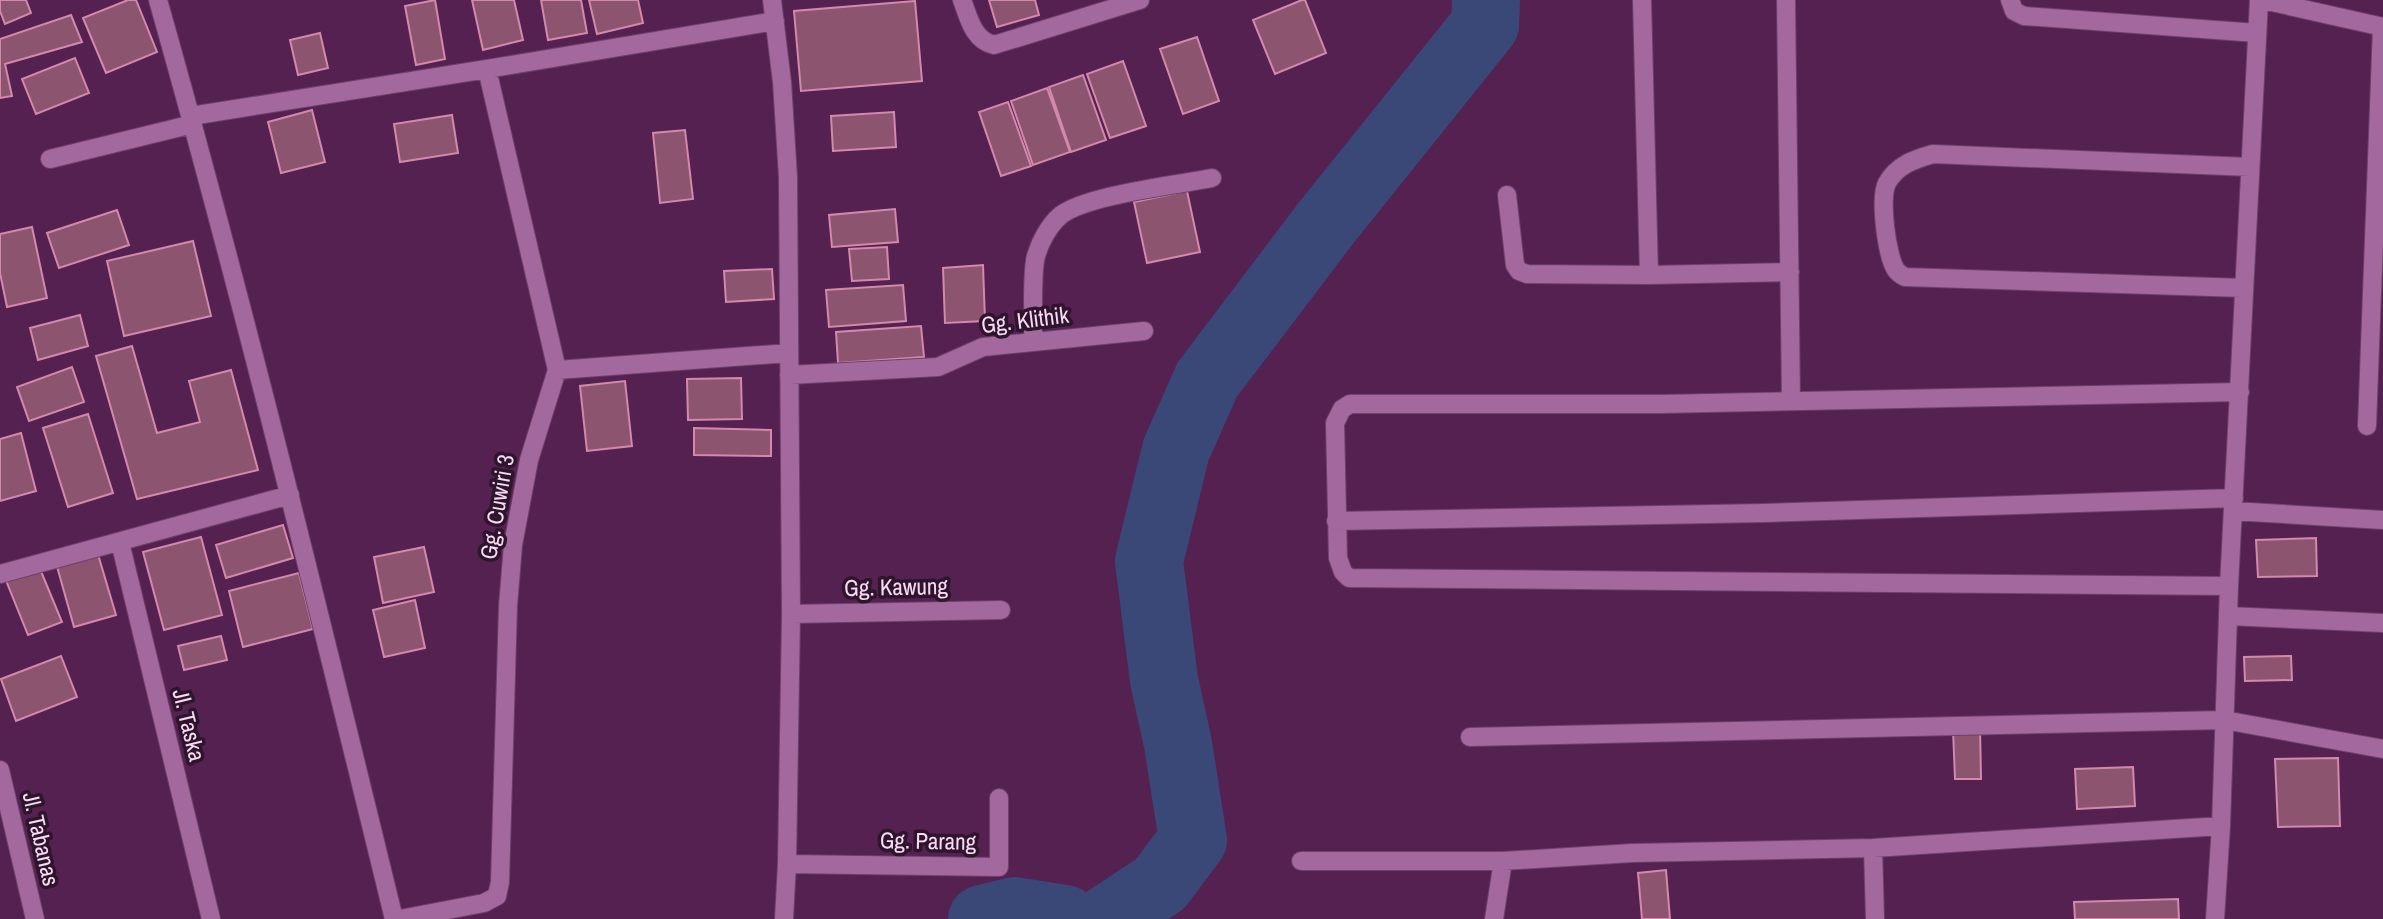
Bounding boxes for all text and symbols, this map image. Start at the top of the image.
street label: Gg. Klithik [979,299,1071,340]
street label: Gg. Cuwiri 3 [472,452,521,562]
street label: Gg. Kawung [844,570,949,603]
street label: Jl. Taska [166,686,214,765]
street label: Jl. Tabanas [16,789,67,889]
street label: Gg. Parang [880,824,977,857]

